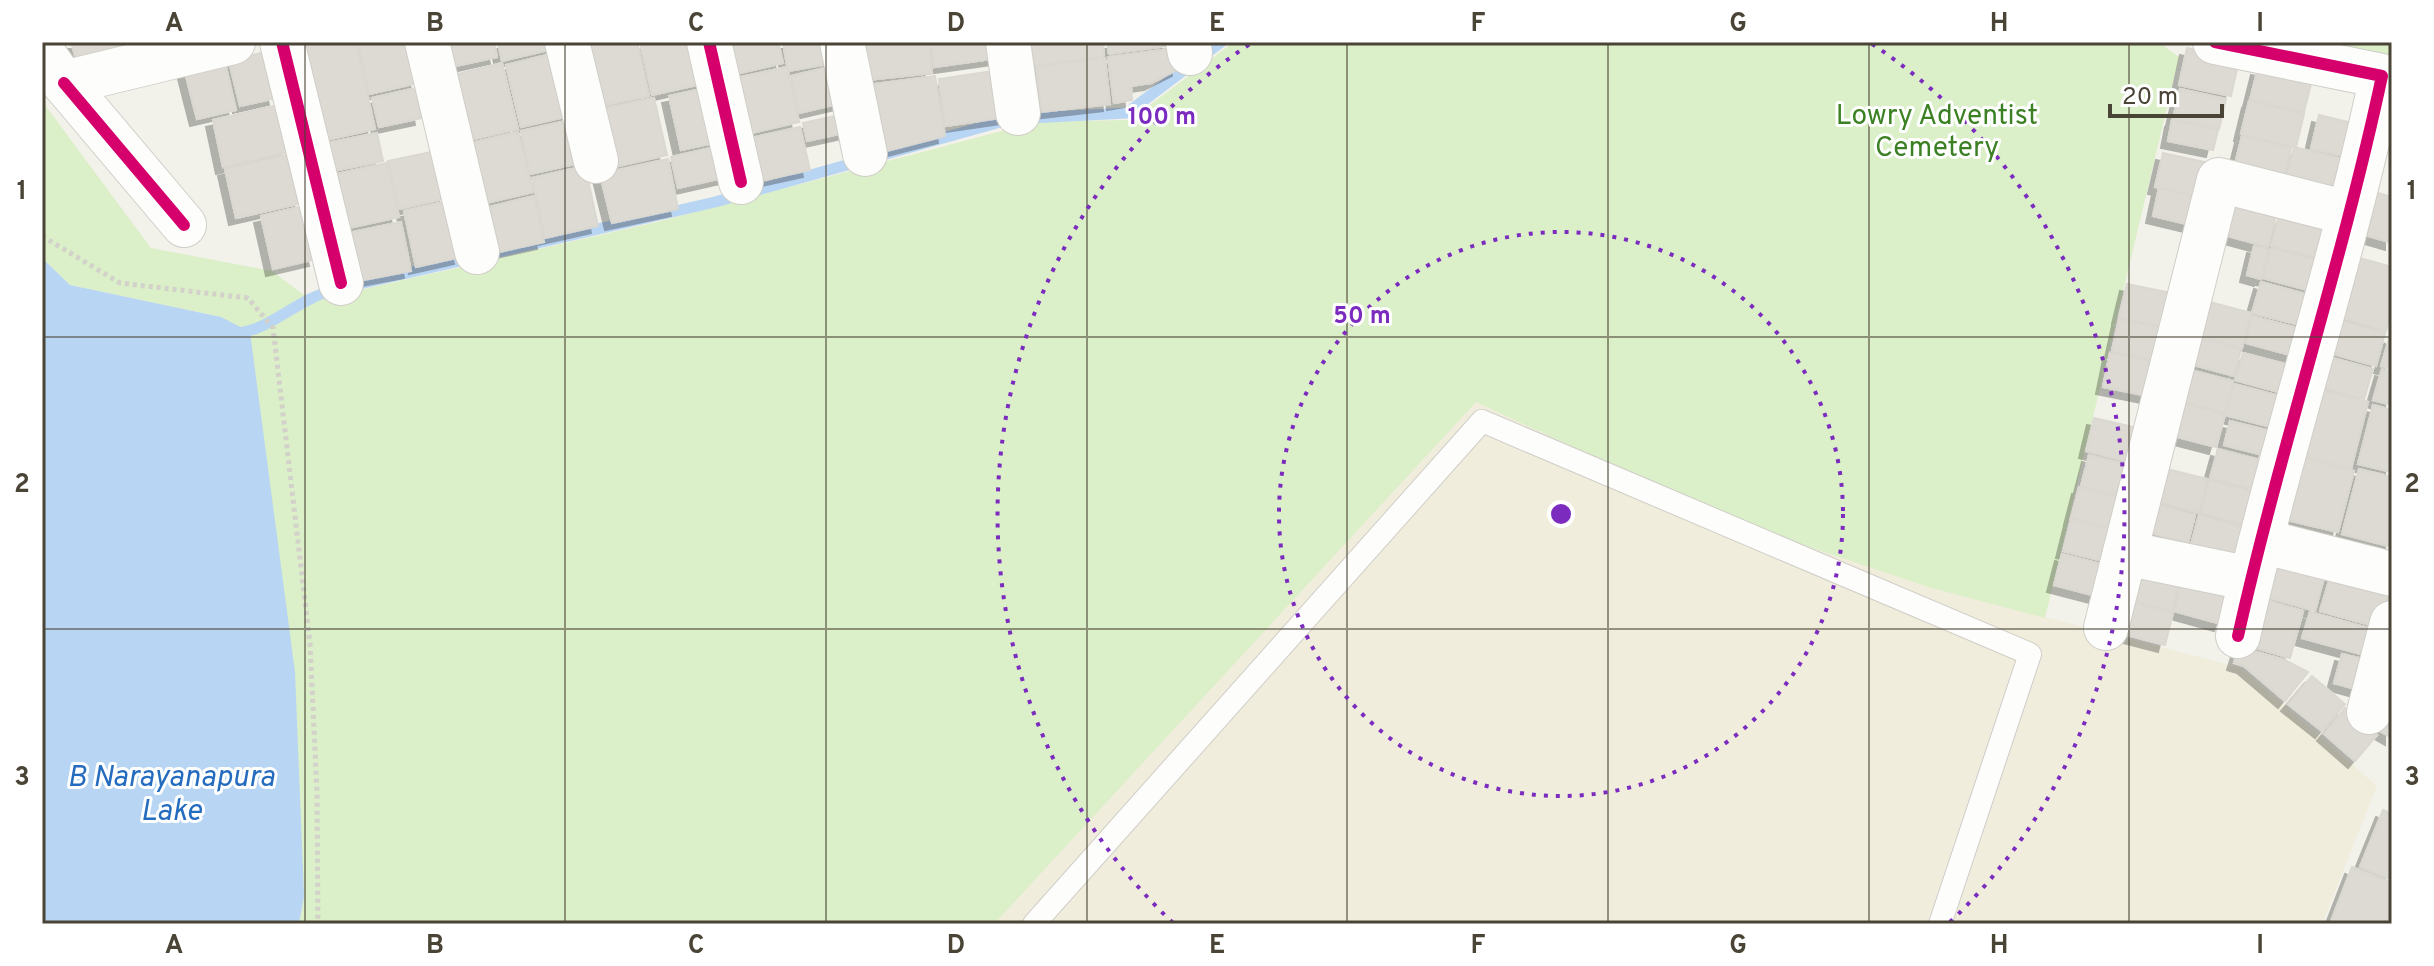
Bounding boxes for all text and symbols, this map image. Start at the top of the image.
text: A [165,8,183,41]
text: B [426,8,444,41]
text: C [688,8,704,41]
text: D [947,8,965,41]
text: E [1209,8,1225,41]
text: F [1471,8,1486,41]
text: G [1729,8,1747,41]
text: H [1990,8,2008,41]
text: I [2256,8,2264,41]
scale bar [2110,68,2222,118]
text: 20 m [2122,83,2178,113]
park label: Lowry Adventist Cemetery [1836,99,2038,167]
text: 100 m [1128,103,1196,133]
text: 1 [17,176,27,209]
text: 1 [2407,176,2417,209]
text: 50 m [1333,302,1391,332]
text: 2 [14,469,30,502]
text: 2 [2404,469,2420,502]
centre of rings [1547,500,1575,528]
water label: B Narayanapura Lake [67,760,275,831]
text: 3 [14,762,30,795]
text: 3 [2404,762,2420,795]
text: A [165,930,183,963]
text: B [426,930,444,963]
text: C [688,930,704,963]
text: D [947,930,965,963]
text: E [1209,930,1225,963]
text: F [1471,930,1486,963]
text: G [1729,930,1747,963]
text: H [1990,930,2008,963]
text: I [2256,930,2264,963]

